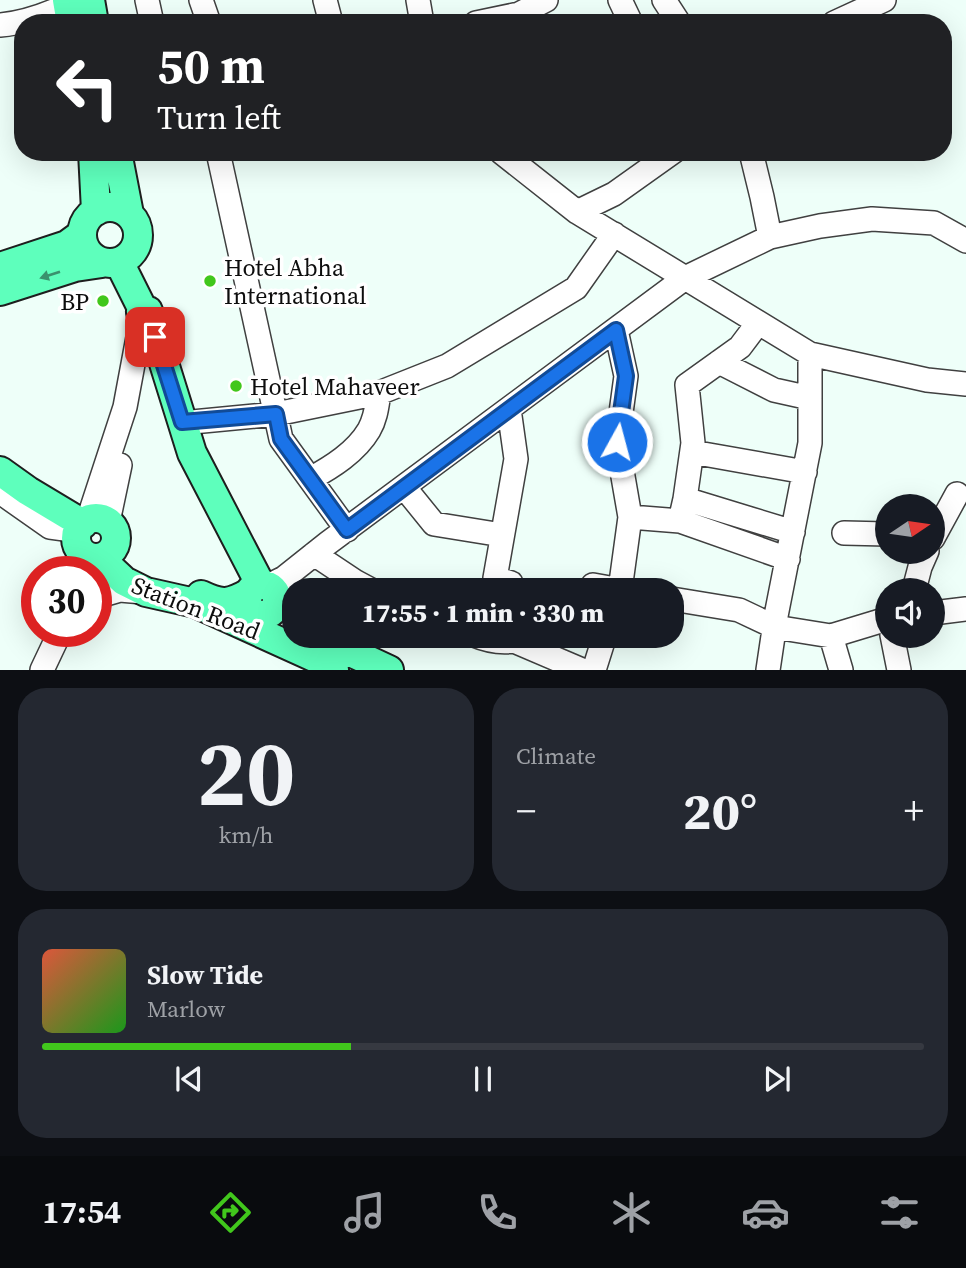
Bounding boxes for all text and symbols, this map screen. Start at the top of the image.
text: 50 m [157,32,265,99]
icon: left [42,42,133,133]
text: Turn left [157,96,281,140]
place label: Hotel Abha International [224,251,366,312]
one-way arrow [40,270,61,280]
marker: Hotel Abha International [202,273,218,289]
place label: BP [60,285,89,318]
marker: BP [95,293,111,309]
pin [125,307,185,367]
icon: arrive [136,318,174,356]
place label: Hotel Mahaveer [250,370,420,403]
marker: Hotel Mahaveer [228,378,244,394]
position arrow [580,405,654,479]
north arrow [875,494,945,564]
map controls [875,494,945,648]
speed limit sign: 30 [21,556,112,647]
street label: Station Road [127,568,265,648]
button: sound [875,578,945,648]
text: 17:55 · 1 min · 330 m [362,595,604,631]
text: 20 [197,711,295,835]
text: Climate [516,740,596,772]
text: 20° [683,775,757,846]
text: − [516,785,536,837]
text: + [904,785,924,837]
text: km/h [219,819,273,851]
text: Slow Tide [147,957,263,993]
text: Marlow [147,993,225,1025]
icon: previous [170,1060,208,1098]
icon: pause [464,1060,502,1098]
icon: next [758,1060,796,1098]
icon: directions [206,1188,255,1237]
icon: music [340,1188,389,1237]
icon: phone [473,1188,522,1237]
icon: climate [607,1188,656,1237]
icon: car [741,1188,790,1237]
icon: filters [875,1188,924,1237]
text: 17:54 [42,1190,121,1234]

